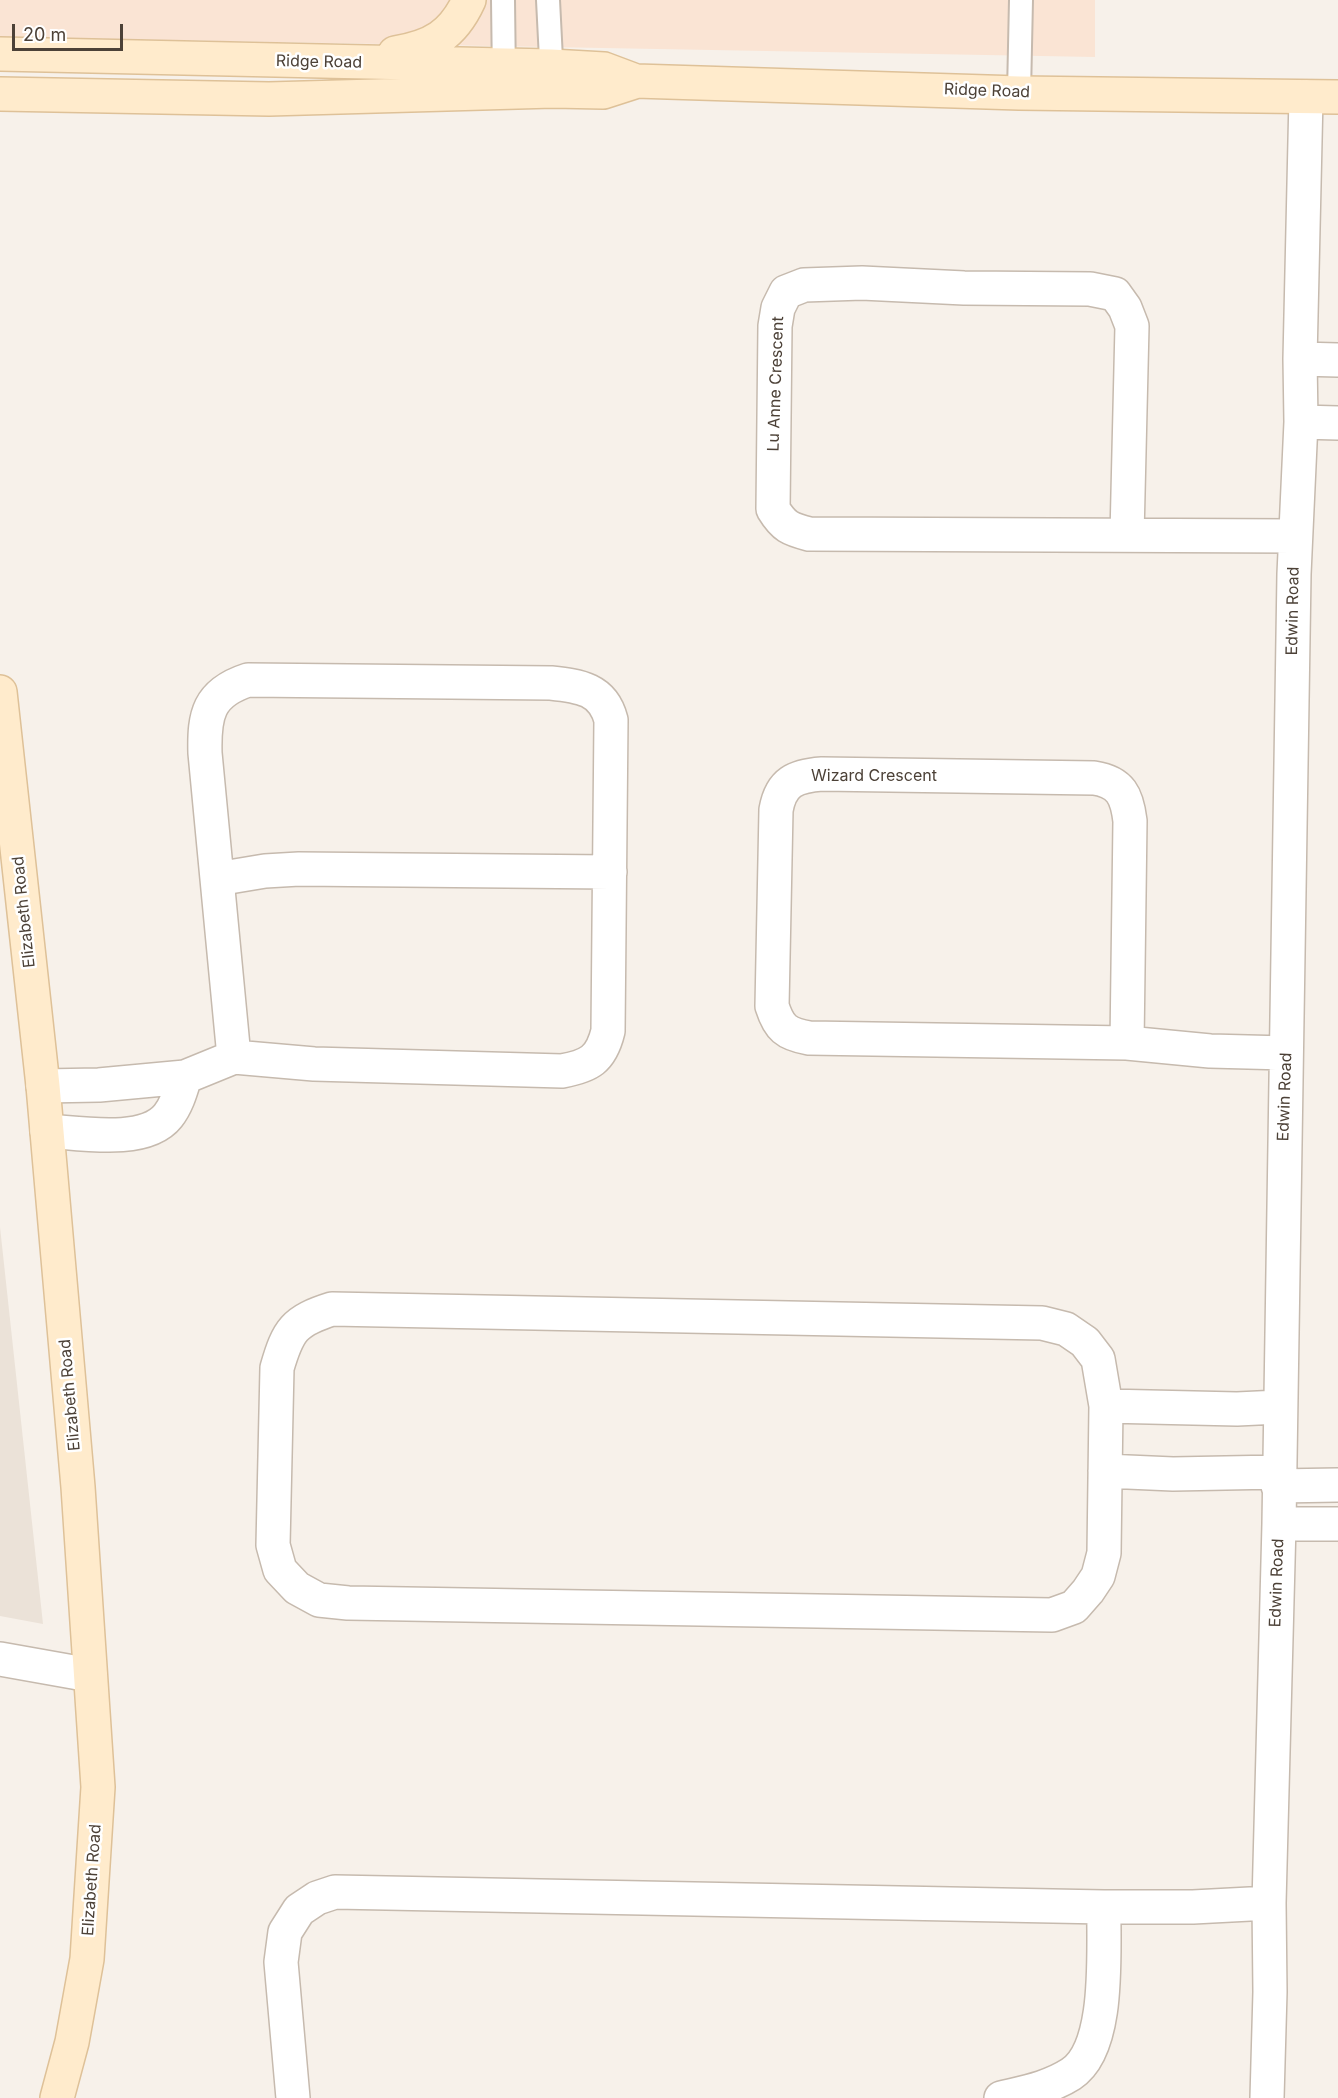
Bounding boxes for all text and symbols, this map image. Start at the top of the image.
scale bar [15,12,126,50]
text: 20 m [23,24,66,45]
street label: Ridge Road [276,52,362,72]
street label: Ridge Road [944,80,1030,102]
street label: Lu Anne Crescent [764,316,788,452]
street label: Edwin Road [1283,566,1303,656]
street label: Wizard Crescent [811,766,937,786]
street label: Elizabeth Road [9,855,39,969]
street label: Edwin Road [1274,1052,1296,1142]
street label: Elizabeth Road [56,1338,84,1452]
street label: Edwin Road [1266,1538,1288,1628]
street label: Elizabeth Road [79,1823,105,1937]

